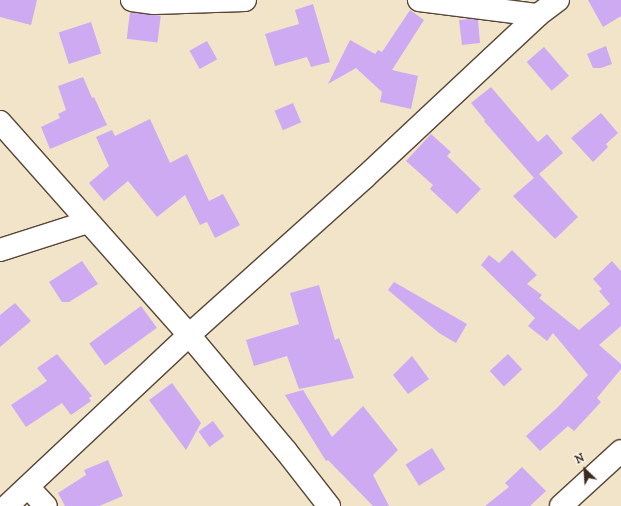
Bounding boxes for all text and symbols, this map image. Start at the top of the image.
north arrow [565,450,605,490]
text: N [573,451,587,467]

